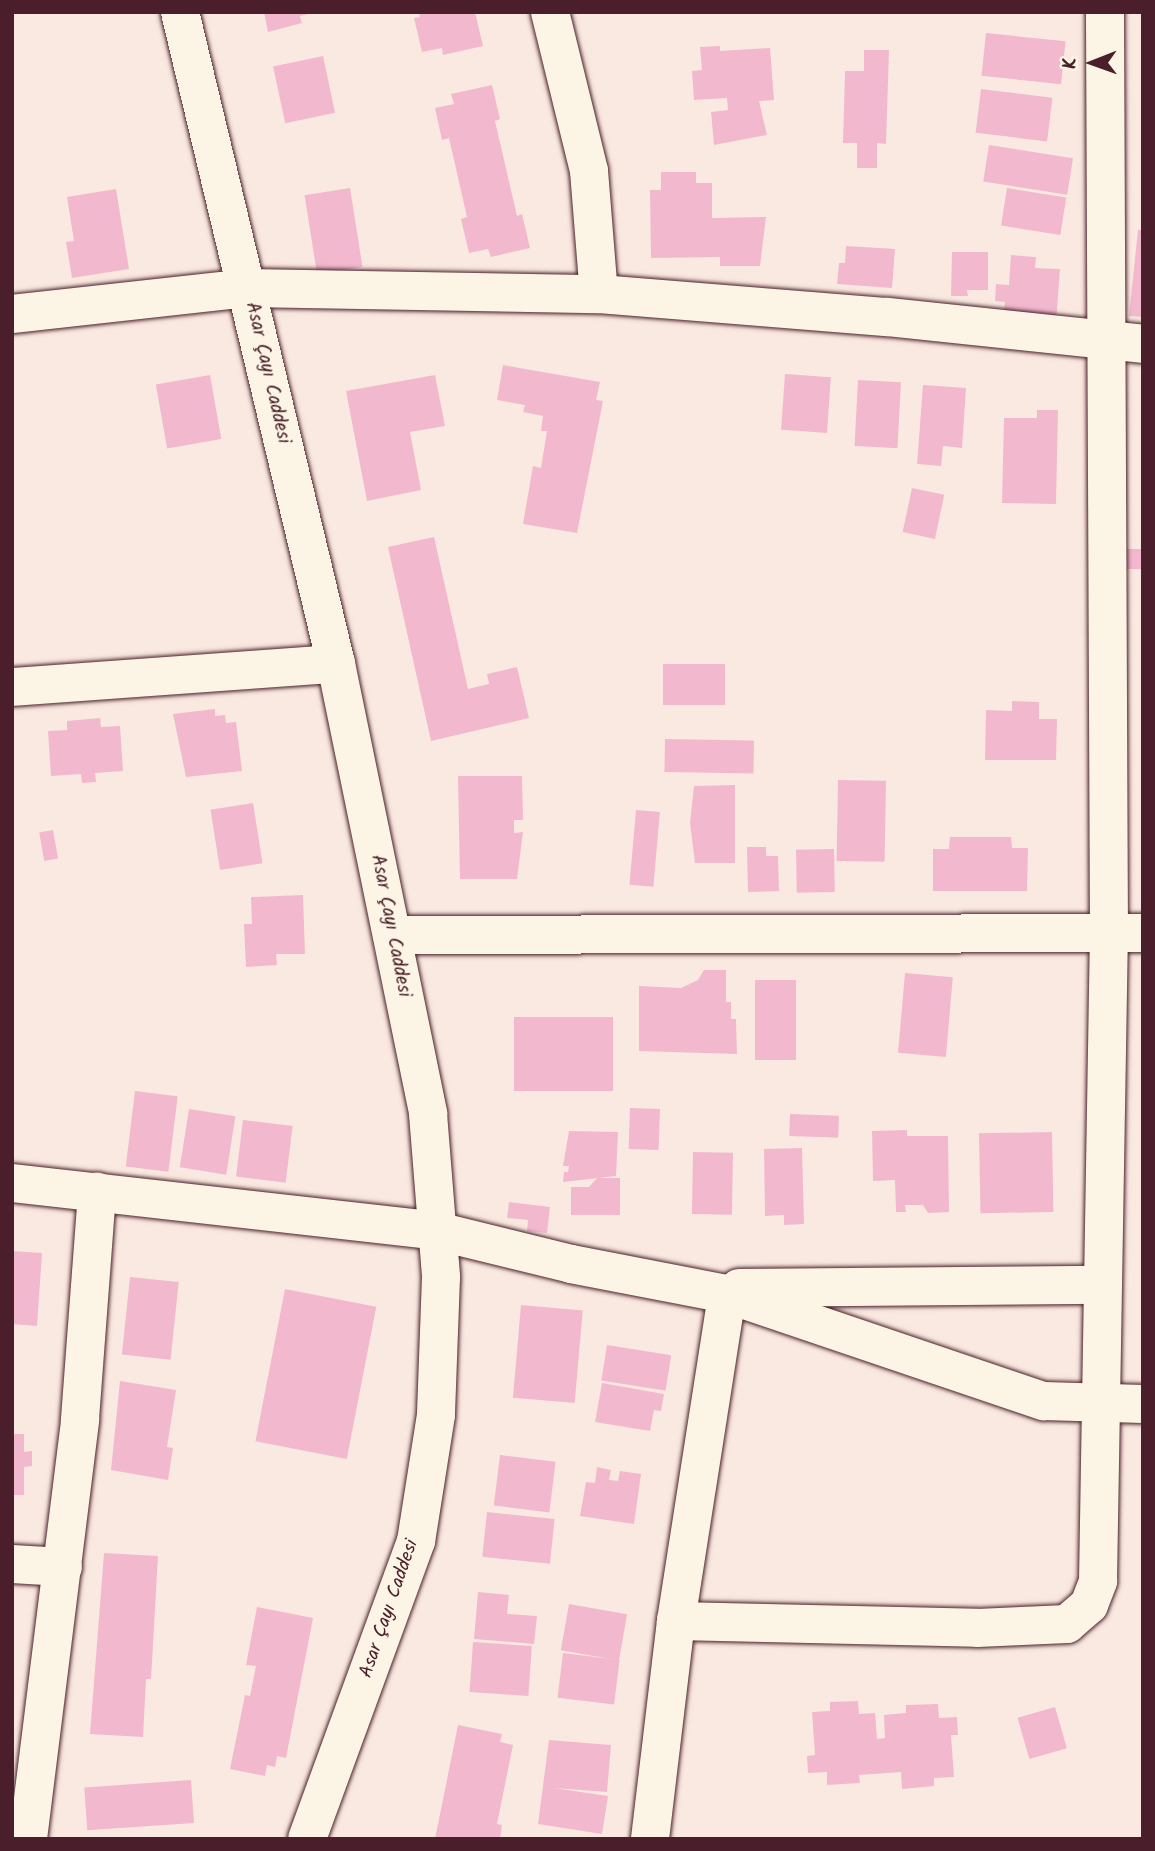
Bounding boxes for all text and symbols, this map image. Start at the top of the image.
north arrow [1057,28,1127,98]
text: K [1056,57,1086,69]
street label: Asar Çayı Caddesi [240,300,294,446]
street label: Asar Çayı Caddesi [365,853,415,999]
street label: Asar Çayı Caddesi [356,1537,424,1681]

